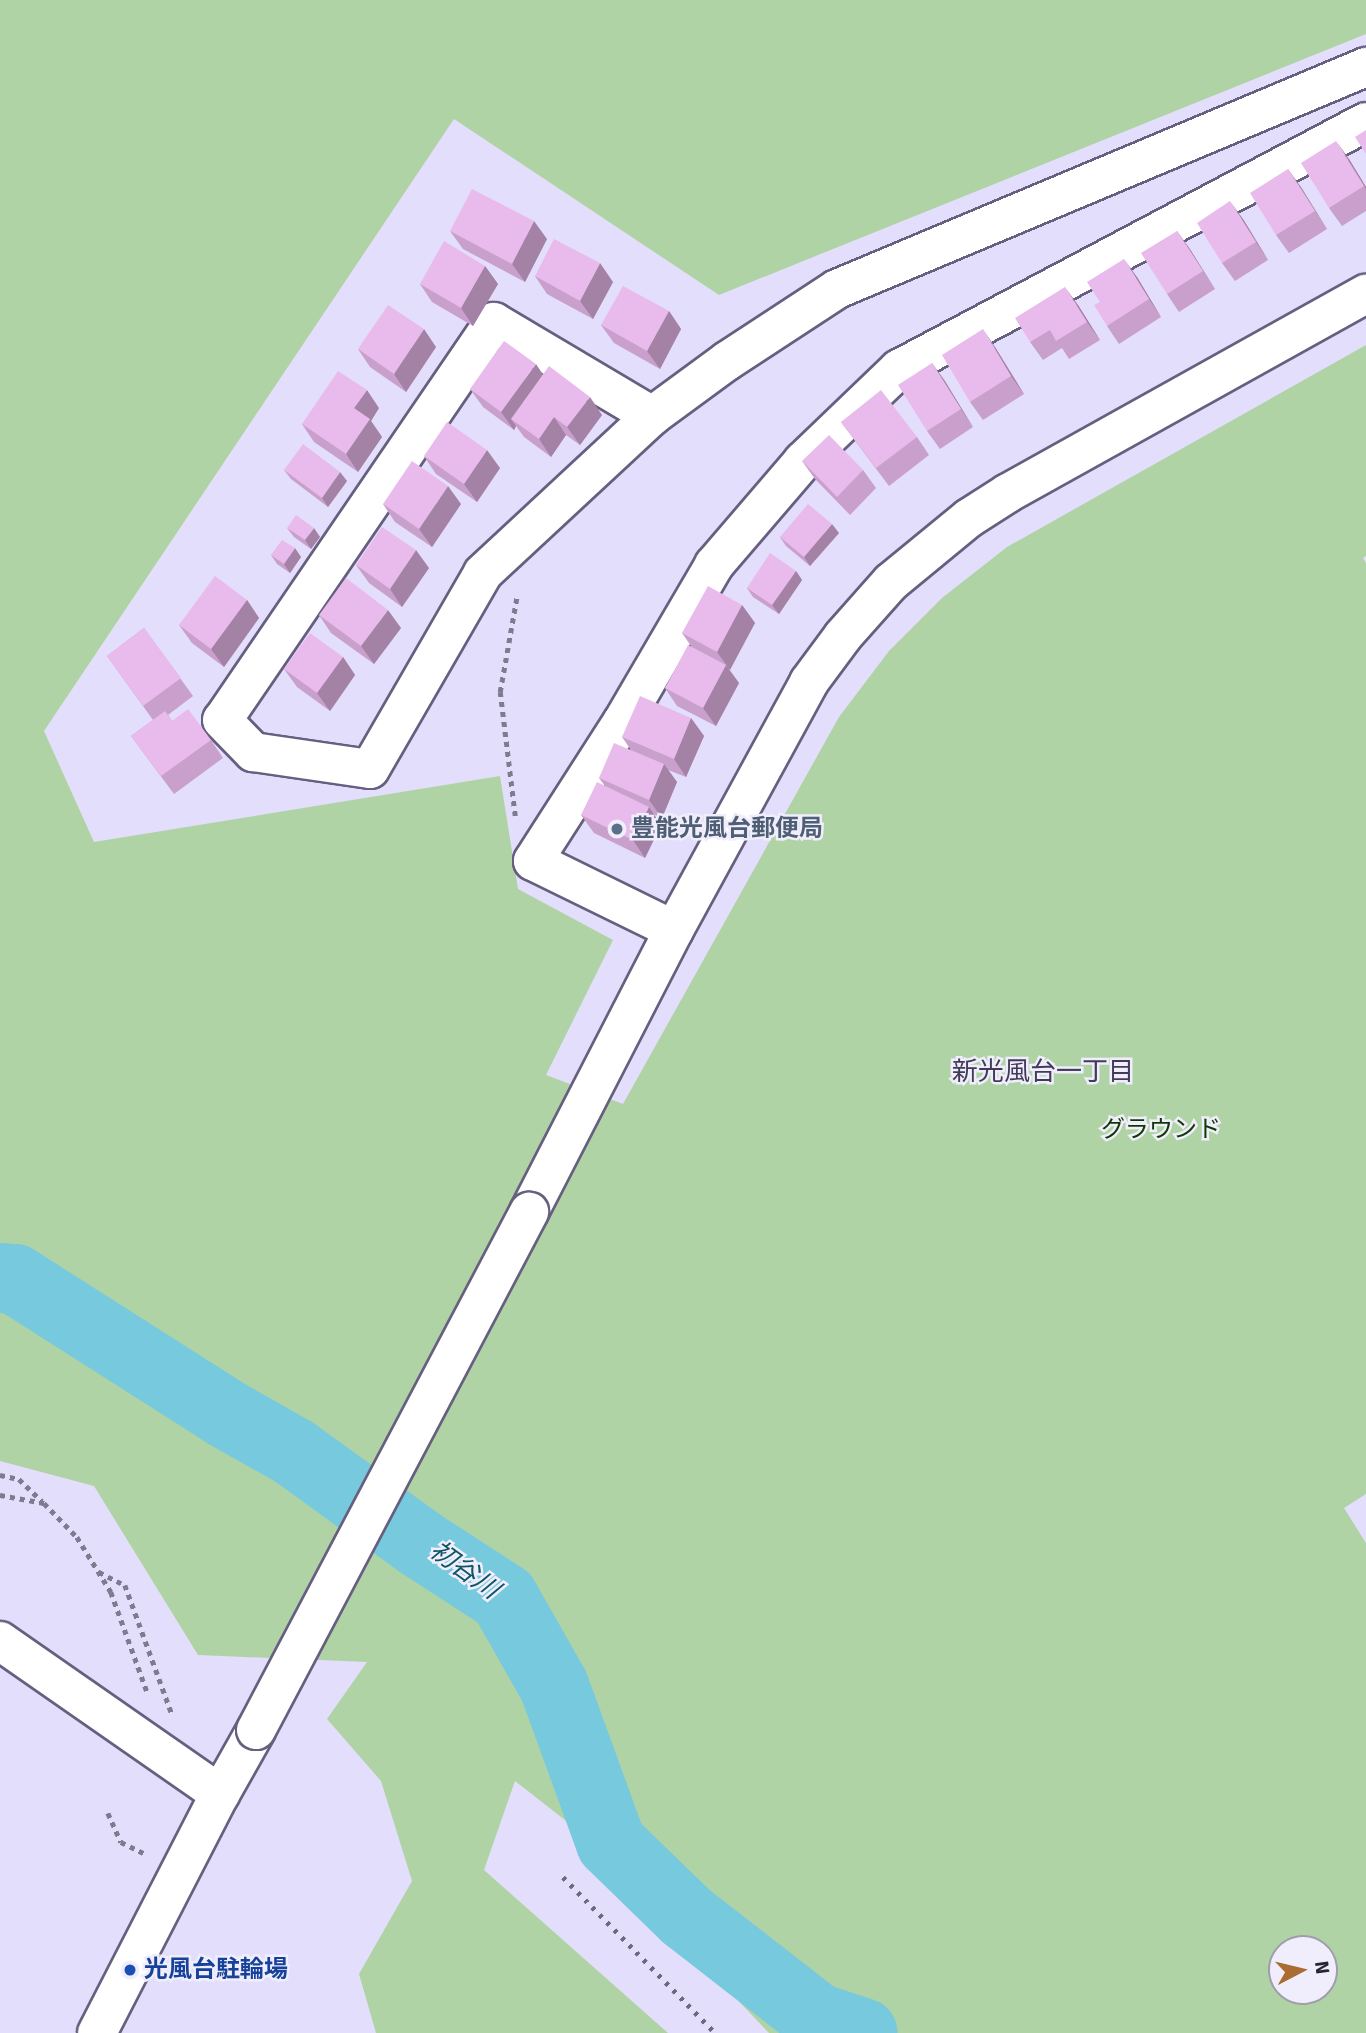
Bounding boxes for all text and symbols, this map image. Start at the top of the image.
place label: 豊能光風台郵便局 [631,815,823,843]
marker: 豊能光風台郵便局 [609,821,625,837]
district label: 新光風台一丁目 [952,1057,1134,1089]
park label: グラウンド [1101,1116,1221,1144]
water label: 初谷川 [423,1535,505,1607]
north arrow [1268,1935,1338,2005]
place label: 光風台駐輪場 [144,1956,288,1984]
text: N [1309,1960,1335,1976]
marker: 光風台駐輪場 [122,1962,138,1978]

